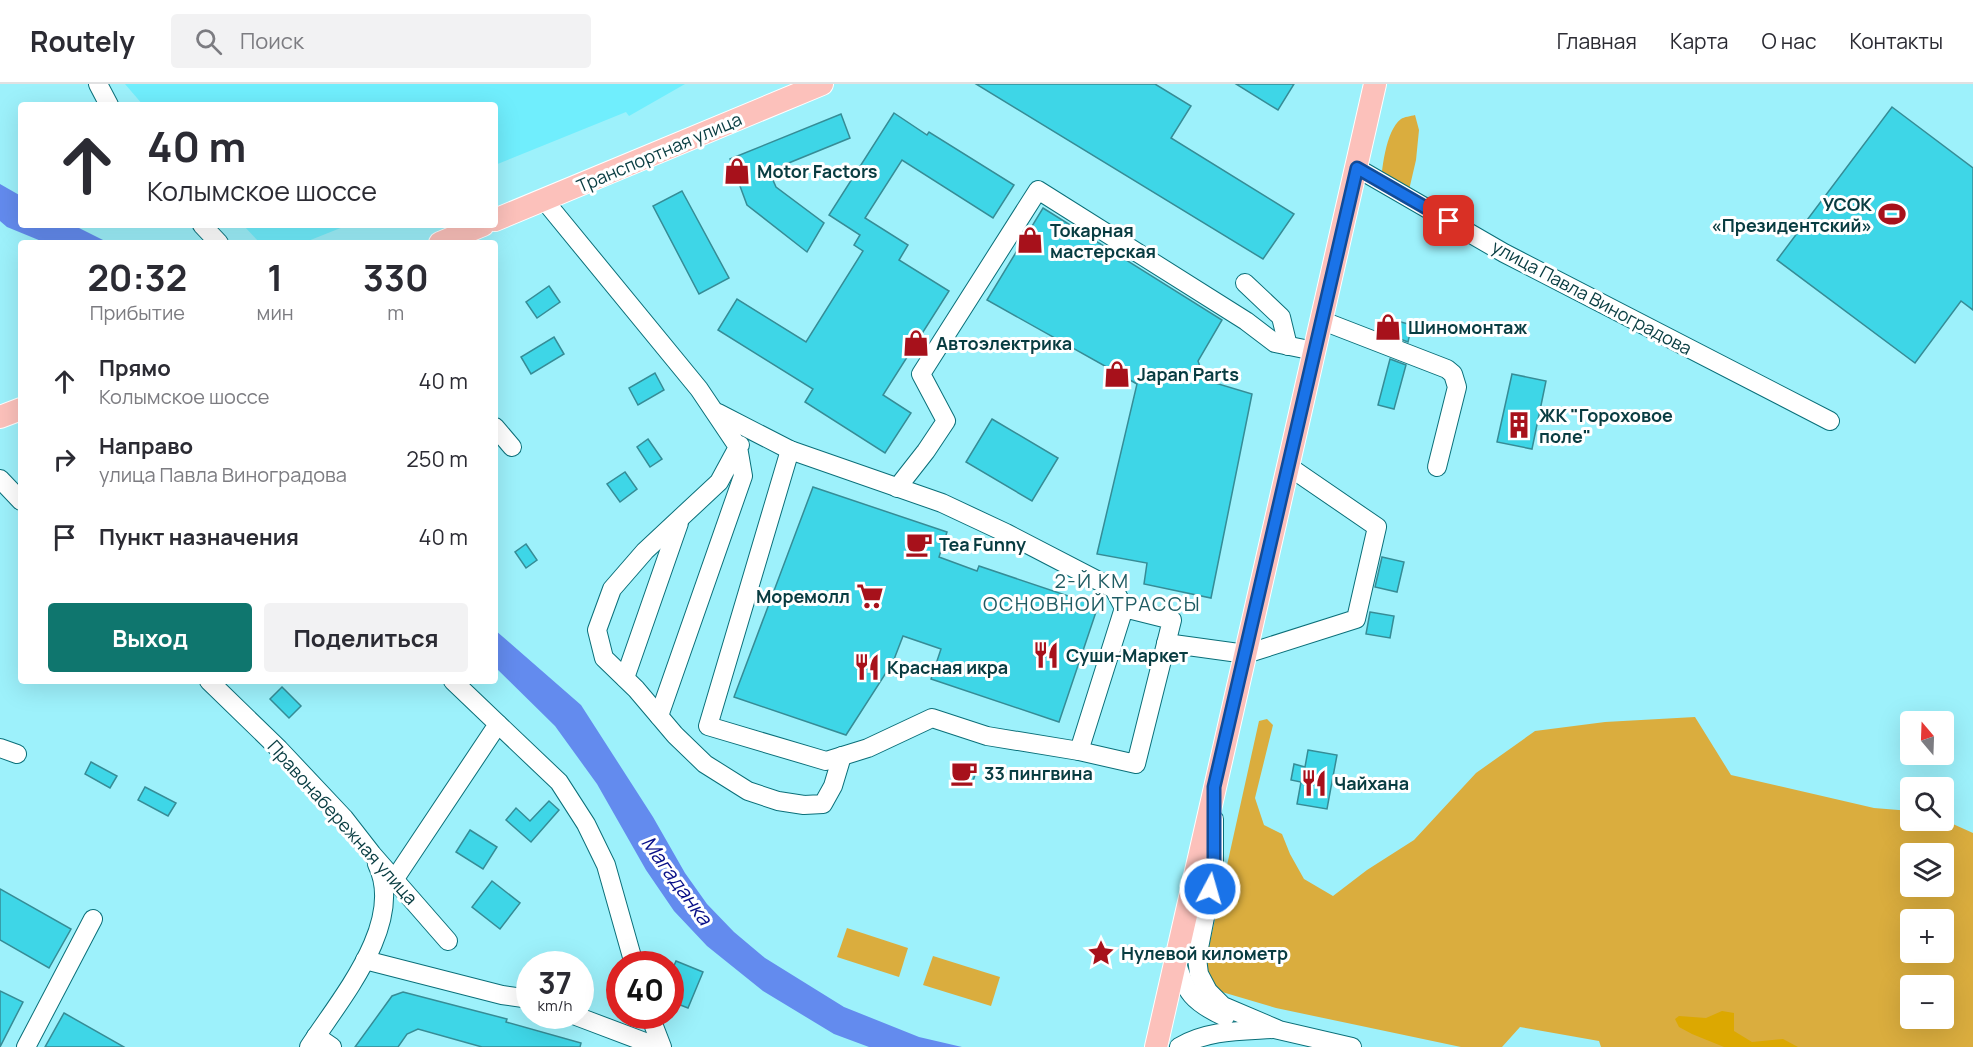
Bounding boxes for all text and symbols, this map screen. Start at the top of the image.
search box [171,14,591,68]
text: Routely [30,22,135,60]
icon: search [192,25,225,58]
text: Поиск [240,26,304,56]
text: Главная [1557,27,1637,55]
text: Карта [1670,27,1728,55]
text: О нас [1761,27,1817,55]
text: Контакты [1850,27,1943,55]
street label: Транспортная улица [573,106,745,198]
text: 40 m [147,117,246,175]
icon: ahead [48,126,126,204]
shop icon: Motor Factors [722,156,752,186]
place label: Motor Factors [757,159,878,183]
text: Колымское шоссе [147,172,377,209]
place label: УСОК «Президентский» [1711,192,1872,237]
pin [1423,195,1474,246]
sports icon: УСОК «Президентский» [1877,199,1907,229]
icon: arrive [1432,204,1465,237]
place label: Токарная мастерская [1050,218,1156,263]
shop icon: Токарная мастерская [1015,225,1045,255]
street label: улица Павла Виноградова [1488,234,1696,360]
text: 20:32 [87,253,187,302]
text: 1 [267,253,283,302]
text: 330 [363,253,429,302]
text: Прибытие [90,299,185,326]
text: мин [257,299,294,326]
text: m [387,299,404,326]
shop icon: Шиномонтаж [1373,312,1403,342]
place label: Шиномонтаж [1408,315,1527,339]
shop icon: Автоэлектрика [901,328,931,358]
place label: Автоэлектрика [936,331,1072,355]
text: Прямо [99,353,171,383]
shop icon: Japan Parts [1102,359,1132,389]
place label: Japan Parts [1137,362,1239,386]
icon: ahead [48,365,81,398]
text: 40 m [419,366,468,396]
text: Колымское шоссе [99,383,269,410]
place label: ЖК "Гороховое поле" [1539,403,1673,448]
building icon: ЖК "Гороховое поле" [1504,410,1534,440]
text: Направо [99,431,193,461]
icon: right [48,443,81,476]
text: 250 m [406,444,468,474]
text: улица Павла Виноградова [99,461,347,488]
icon: arrive [48,521,81,554]
text: Пункт назначения [99,522,299,552]
text: 40 m [419,522,468,552]
cafe icon: Tea Funny [904,529,934,559]
place label: Tea Funny [939,532,1026,556]
district label: 2-Й КМ ОСНОВНОЙ ТРАССЫ [983,567,1201,617]
supermarket icon: Моремолл [855,581,885,611]
place label: Моремолл [756,584,850,608]
button: Выход [48,603,252,672]
button: Поделиться [264,603,468,672]
restaurant icon: Суши-Маркет [1031,640,1061,670]
place label: Суши-Маркет [1066,643,1189,667]
restaurant icon: Красная икра [852,652,882,682]
place label: Красная икра [887,655,1008,679]
north arrow [1900,711,1954,765]
map controls [1900,711,1954,1029]
street label: Правонабережная улица [263,735,423,909]
cafe icon: 33 пингвина [949,758,979,788]
place label: 33 пингвина [984,761,1093,785]
restaurant icon: Чайхана [1299,768,1329,798]
place label: Чайхана [1334,771,1409,795]
button: search [1900,777,1954,831]
water label: Магаданка [636,830,719,931]
button: layers [1900,843,1954,897]
position arrow [1178,857,1242,921]
button: + [1900,909,1954,963]
place icon: Нулевой километр [1086,938,1116,968]
place label: Нулевой километр [1121,941,1288,965]
speed limit sign: 40 [606,951,684,1029]
text: 37 [538,962,572,1003]
button: − [1900,975,1954,1029]
text: km/h [538,995,572,1016]

